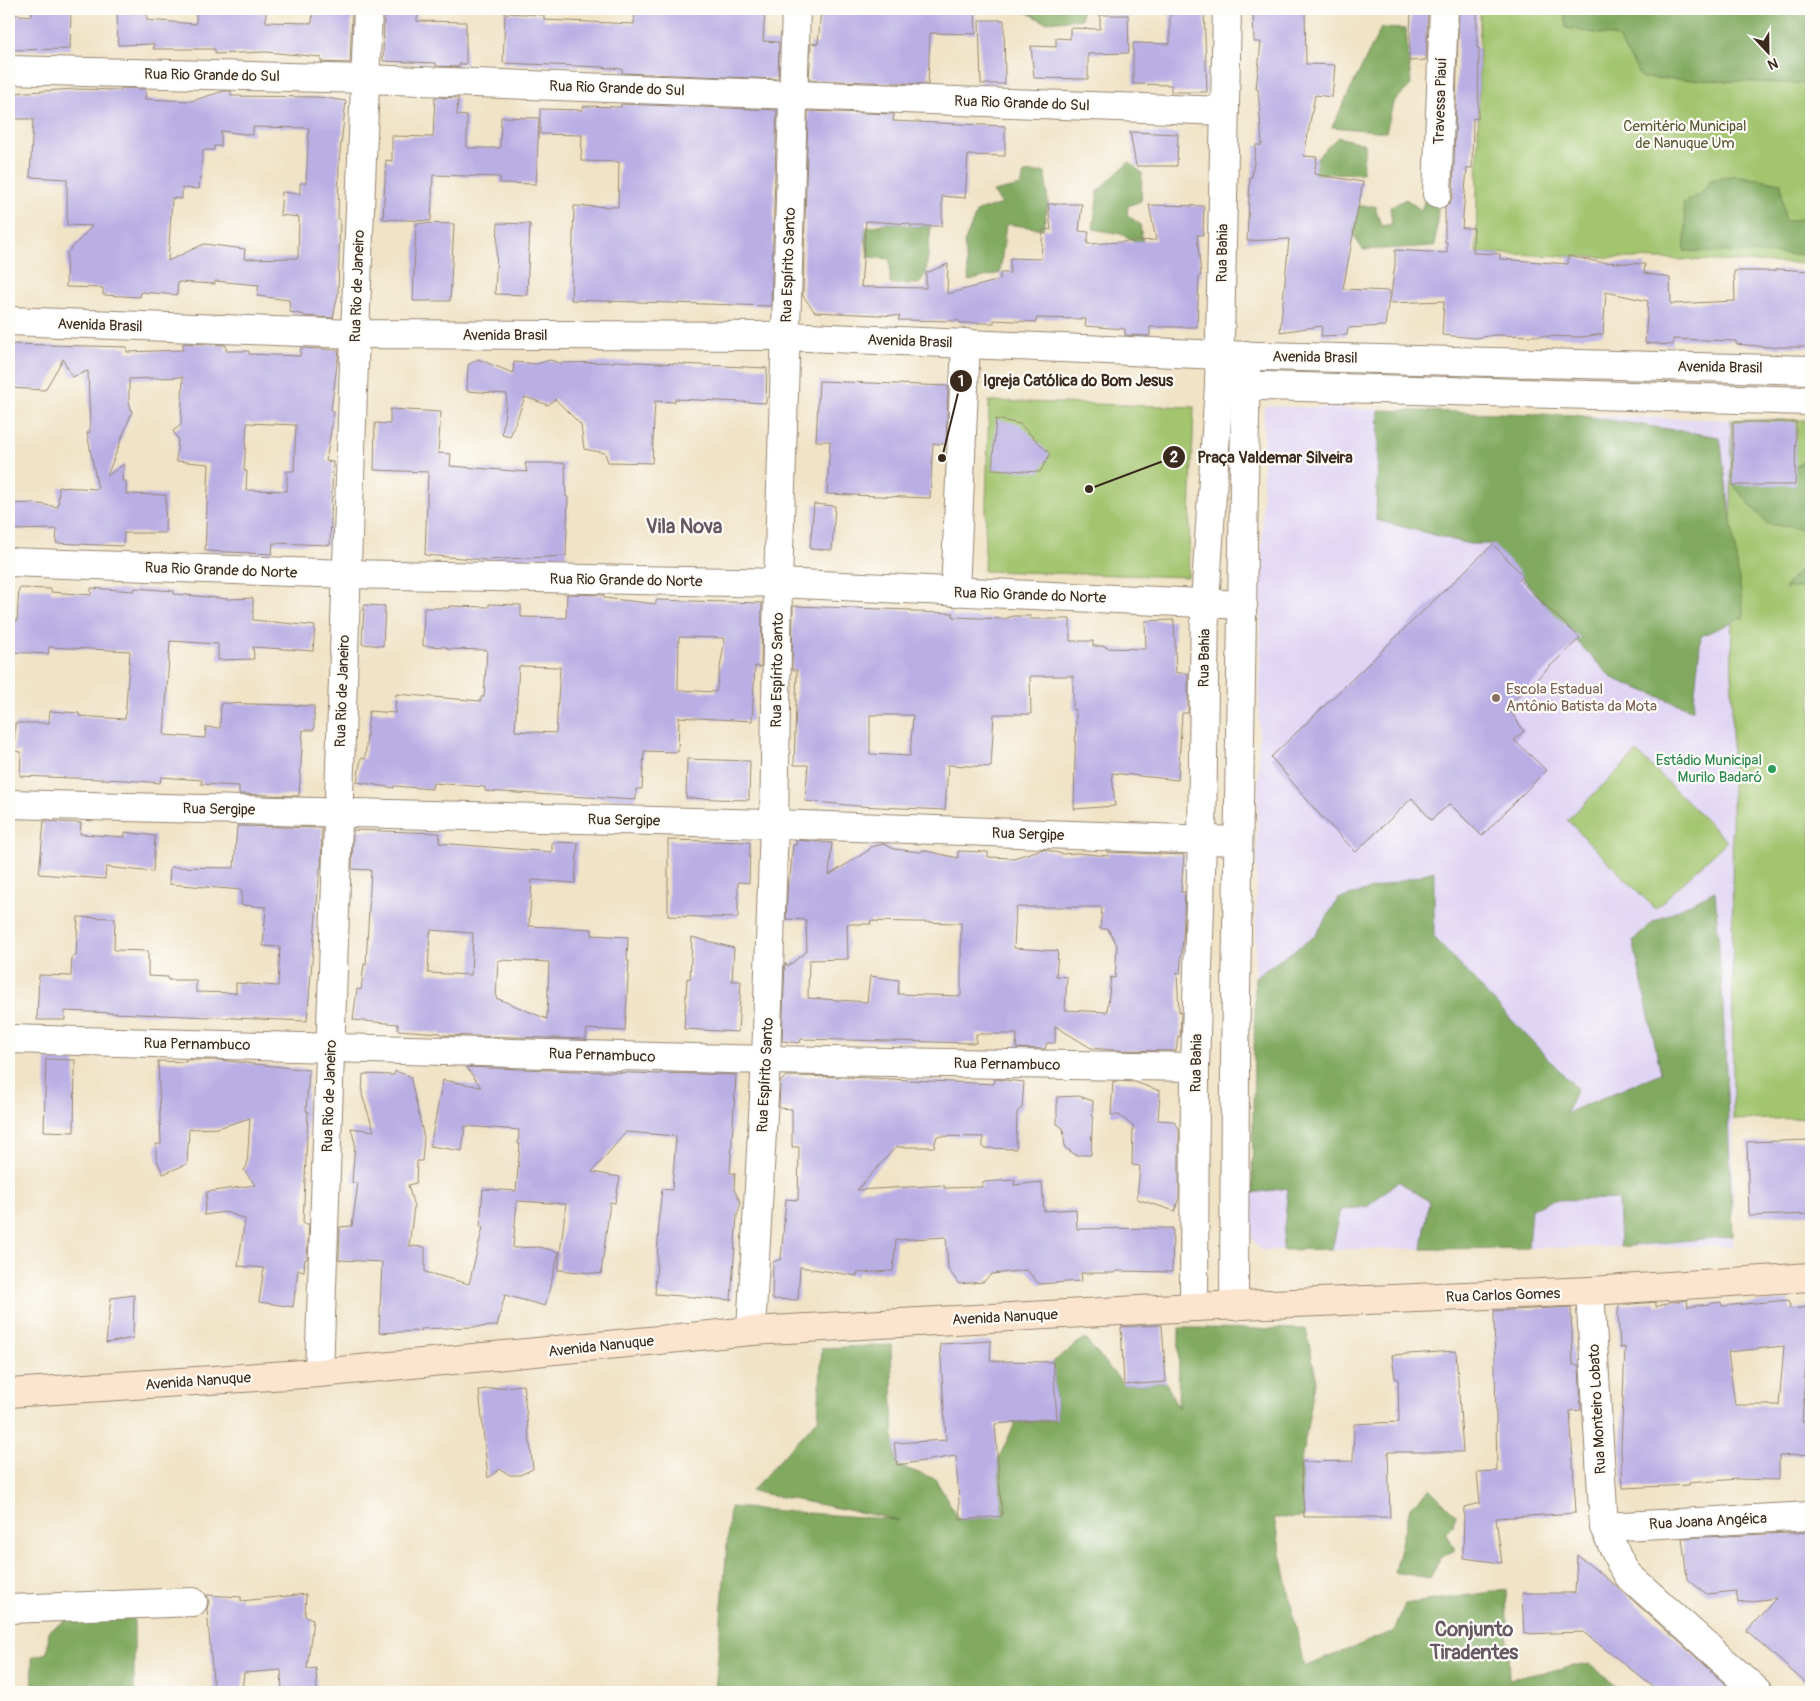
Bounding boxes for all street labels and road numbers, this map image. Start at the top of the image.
street label: Travessa Piauí [1429,57,1452,145]
street label: Rua Rio Grande do Sul [144,65,280,86]
street label: Rua Rio Grande do Sul [549,77,685,100]
street label: Rua Rio Grande do Sul [954,92,1090,115]
street label: Rua Espírito Santo [777,207,800,323]
street label: Rua Bahia [1212,223,1233,283]
street label: Rua Rio de Janeiro [346,229,369,343]
street label: Avenida Brasil [57,315,143,336]
street label: Avenida Brasil [462,326,548,345]
street label: Avenida Brasil [867,331,953,352]
street label: Avenida Brasil [1272,347,1358,368]
street label: Avenida Brasil [1677,357,1763,378]
street label: Rua Rio Grande do Norte [144,558,298,583]
street label: Rua Rio Grande do Norte [549,570,703,591]
street label: Rua Rio Grande do Norte [953,583,1107,608]
street label: Rua Espírito Santo [767,612,788,728]
street label: Rua Bahia [1194,628,1215,688]
street label: Rua Rio de Janeiro [331,634,354,748]
street label: Rua Sergipe [183,799,256,820]
street label: Rua Sergipe [588,810,661,831]
street label: Rua Sergipe [991,824,1065,845]
street label: Rua Espírito Santo [753,1017,778,1133]
street label: Rua Bahia [1186,1033,1207,1093]
street label: Rua Pernambuco [143,1034,251,1055]
street label: Rua Rio de Janeiro [318,1039,341,1153]
street label: Rua Pernambuco [548,1044,656,1067]
street label: Rua Pernambuco [953,1054,1061,1075]
street label: Rua Carlos Gomes [1445,1284,1561,1307]
street label: Avenida Nanuque [952,1305,1059,1330]
street label: Avenida Nanuque [547,1331,655,1361]
street label: Rua Monteiro Lobato [1585,1343,1610,1475]
street label: Avenida Nanuque [144,1368,252,1395]
street label: Rua Joana Angéica [1649,1509,1767,1534]

